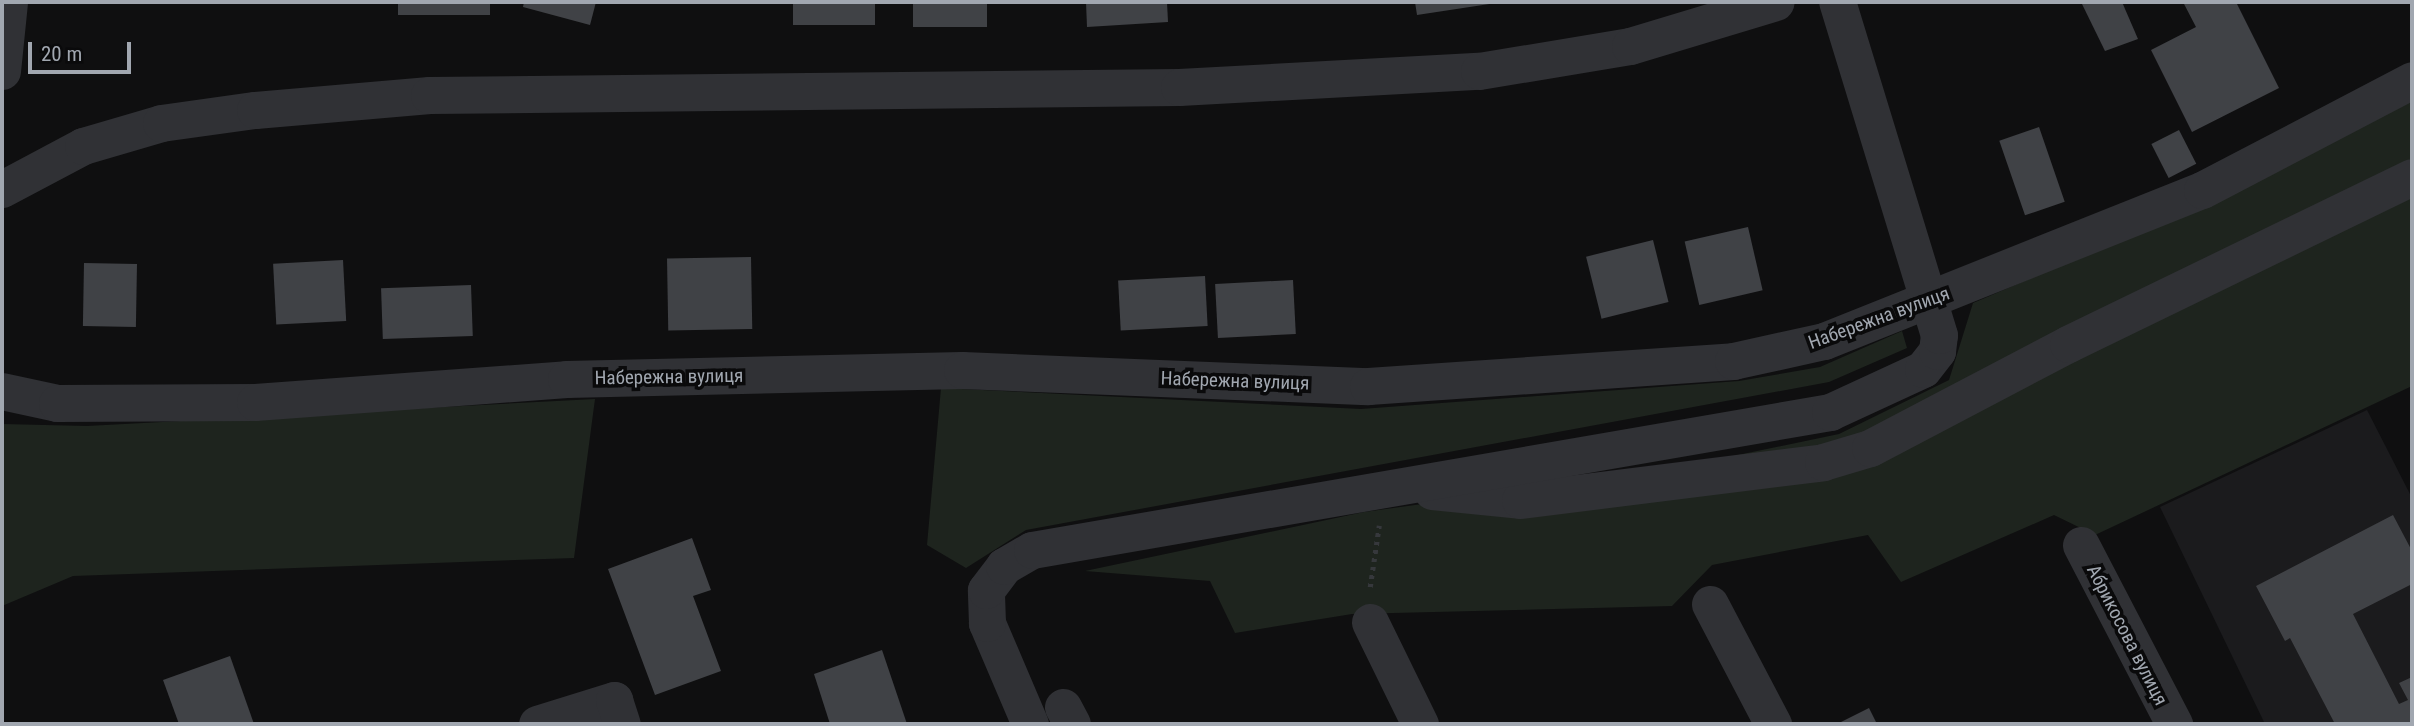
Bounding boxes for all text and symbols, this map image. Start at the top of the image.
scale bar [32,28,135,72]
text: 20 m [41,42,82,66]
street label: Набережна вулиця [1805,282,1953,354]
street label: Набережна вулиця [595,364,743,390]
street label: Набережна вулиця [1160,367,1310,395]
street label: Абрикосова вулиця [2082,561,2172,709]

